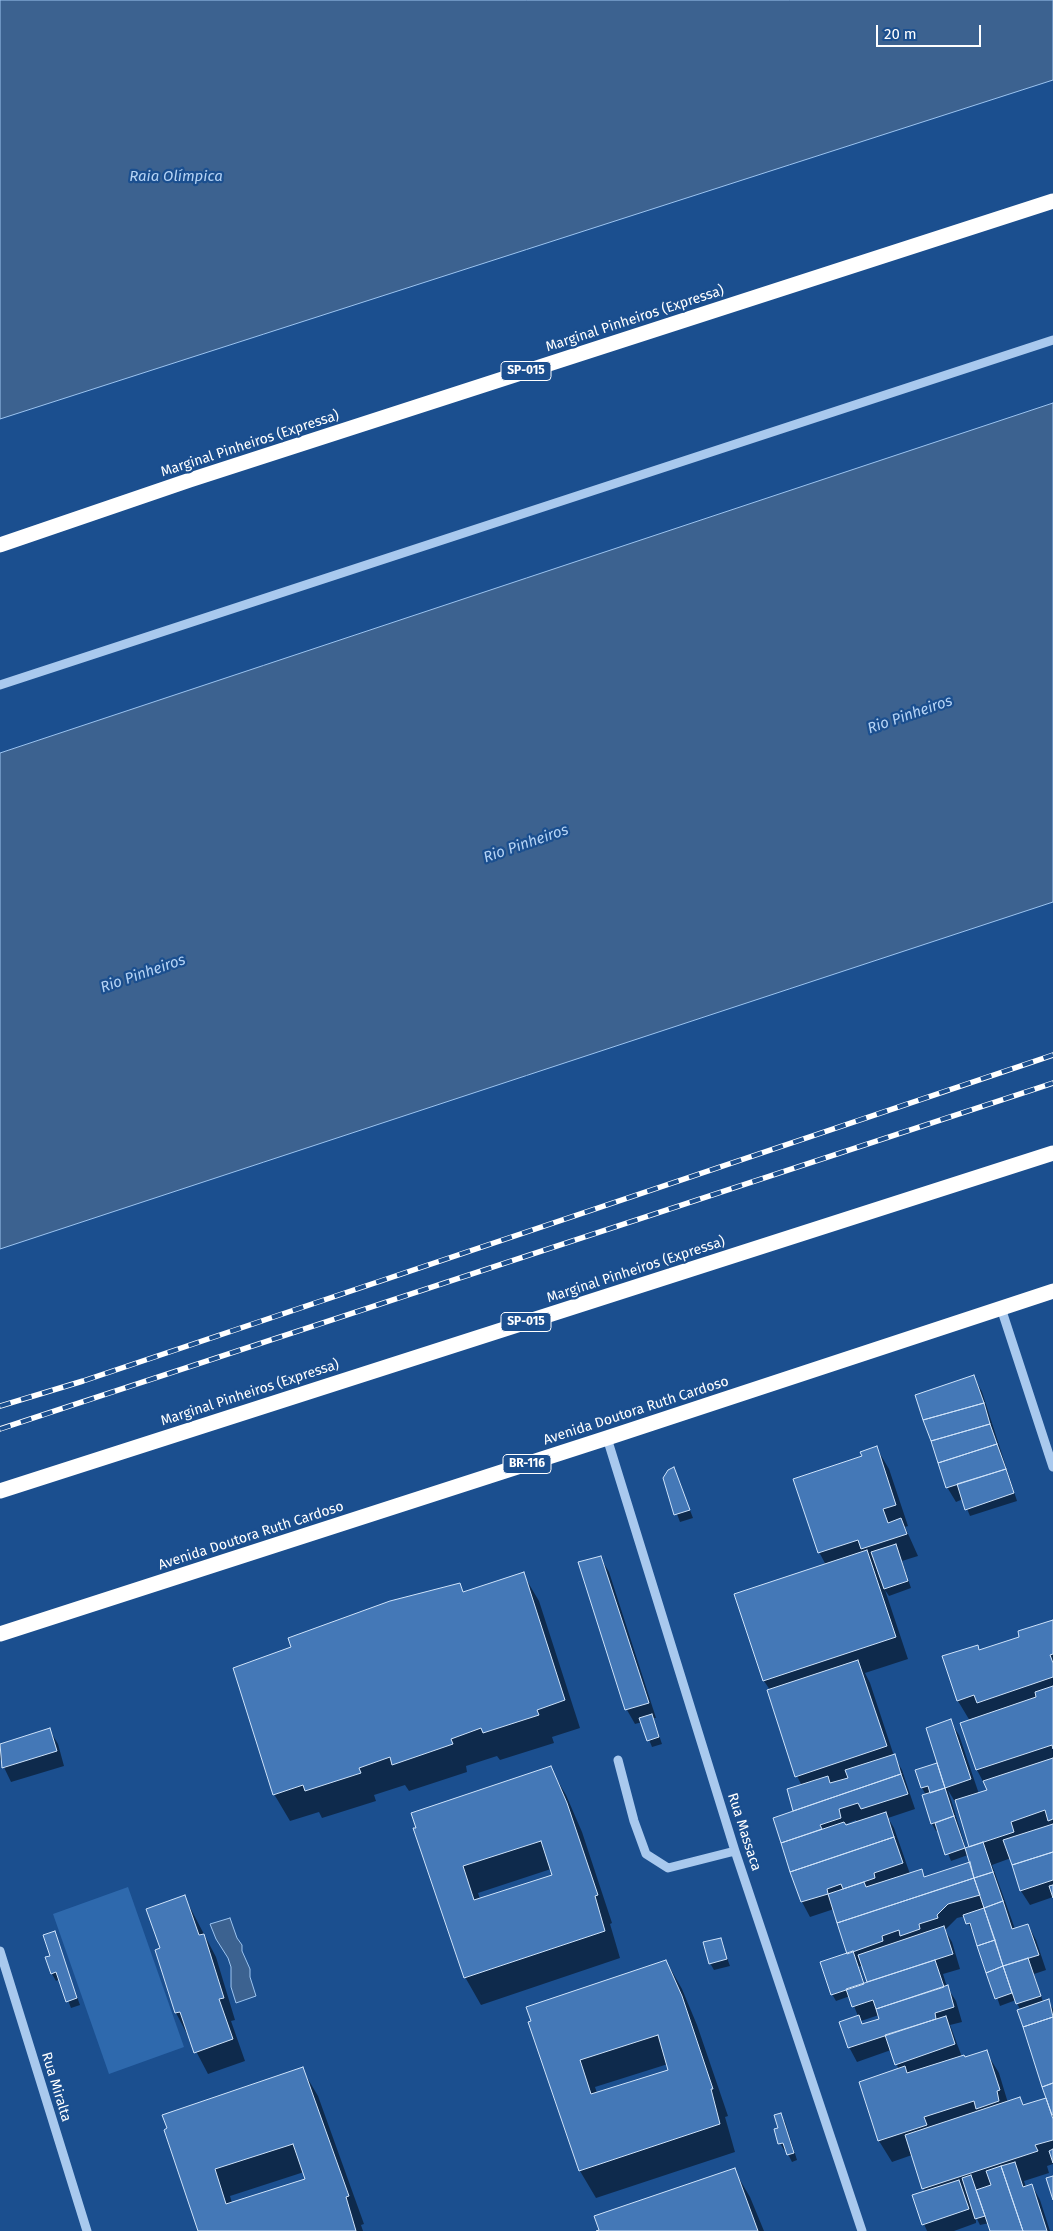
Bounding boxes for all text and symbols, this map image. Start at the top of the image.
scale bar [878,15,983,47]
text: 20 m [884,25,917,43]
water label: Raia Olímpica [129,168,223,186]
street label: Marginal Pinheiros (Expressa) [544,282,726,356]
road number: SP-015 [501,362,551,381]
street label: Marginal Pinheiros (Expressa) [159,407,341,481]
water label: Rio Pinheiros [865,692,955,738]
water label: Rio Pinheiros [481,821,571,867]
water label: Rio Pinheiros [98,951,188,997]
street label: Marginal Pinheiros (Expressa) [545,1233,727,1307]
road number: SP-015 [501,1312,551,1331]
street label: Marginal Pinheiros (Expressa) [159,1356,341,1430]
street label: Avenida Doutora Ruth Cardoso [541,1373,731,1449]
road number: BR-116 [503,1455,551,1474]
street label: Avenida Doutora Ruth Cardoso [156,1498,346,1574]
street label: Rua Massaca [724,1791,764,1873]
street label: Rua Miralta [37,2050,75,2124]

